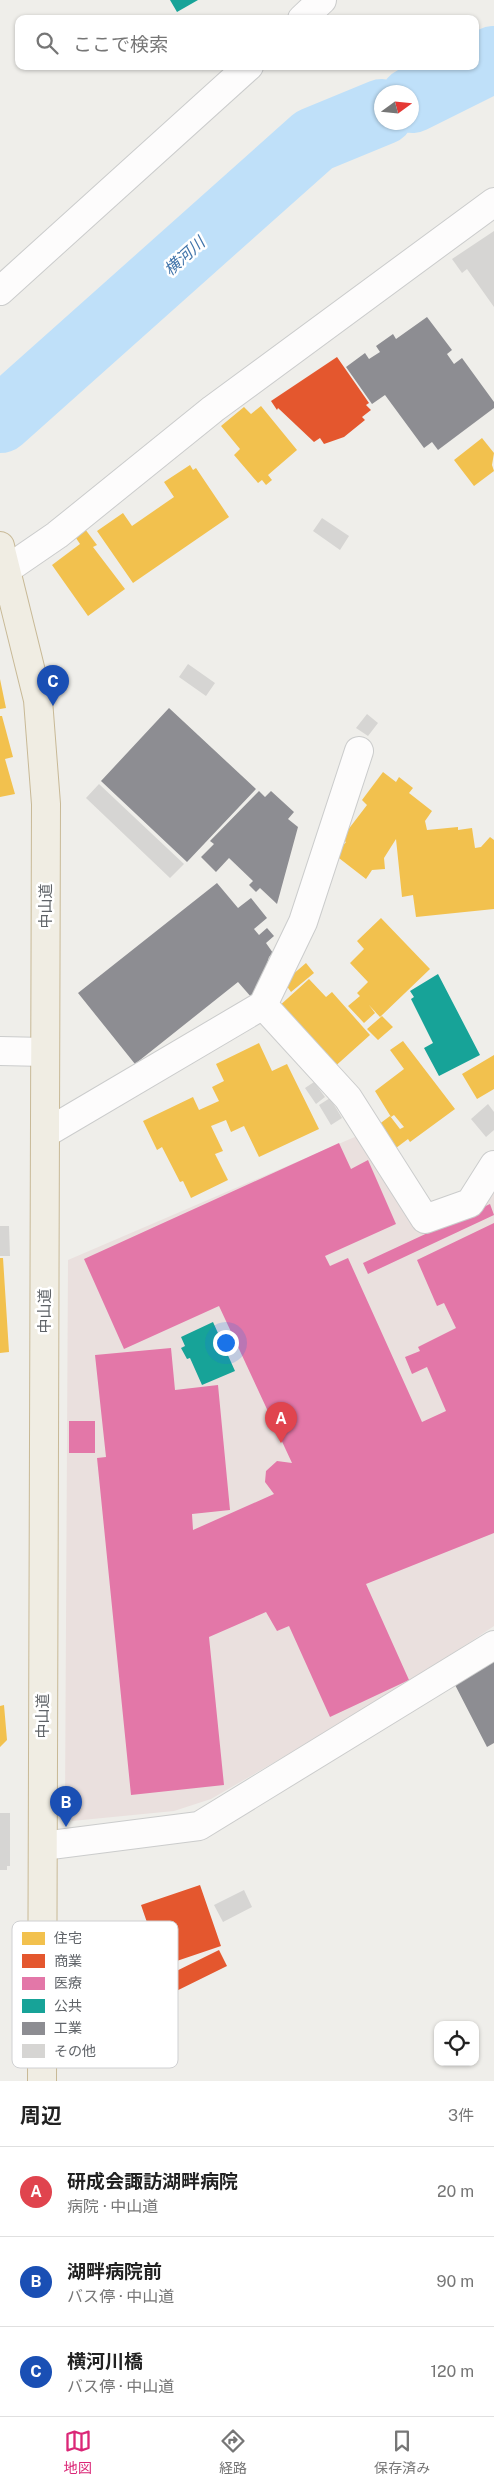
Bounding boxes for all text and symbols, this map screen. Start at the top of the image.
search box [15,15,479,70]
icon: search [33,29,61,57]
text: ここで検索 [73,33,168,55]
north arrow [374,85,419,130]
water label: 横河川 [160,232,210,279]
pin: C [37,665,69,706]
street label: 中山道 [37,883,54,929]
street label: 中山道 [36,1288,53,1334]
your location [213,1330,239,1356]
pin: A [265,1402,297,1443]
street label: 中山道 [34,1693,51,1739]
pin: B [50,1786,82,1827]
legend [12,1921,178,2068]
text: 住宅 [54,1930,82,1946]
text: 商業 [54,1953,82,1969]
text: 医療 [54,1975,82,1991]
text: 公共 [54,1998,82,2014]
text: 工業 [54,2020,82,2036]
map controls [434,2021,479,2066]
button: locate [434,2021,479,2066]
text: その他 [54,2043,96,2059]
text: 周辺 [20,2103,62,2128]
text: 3件 [448,2106,474,2125]
text: 研成会諏訪湖畔病院 [67,2170,238,2192]
text: A [30,2182,42,2201]
text: 20 m [437,2182,474,2201]
text: 病院 · 中山道 [67,2197,158,2216]
text: 湖畔病院前 [67,2260,162,2282]
text: B [31,2272,41,2291]
text: 90 m [437,2272,474,2291]
text: バス停 · 中山道 [67,2287,174,2306]
text: 横河川橋 [67,2350,143,2372]
text: C [30,2362,42,2381]
text: 120 m [430,2362,474,2381]
text: バス停 · 中山道 [67,2377,174,2396]
tab: 地図 [64,2427,92,2477]
tab: 経路 [219,2427,247,2477]
tab: 保存済み [374,2427,430,2477]

